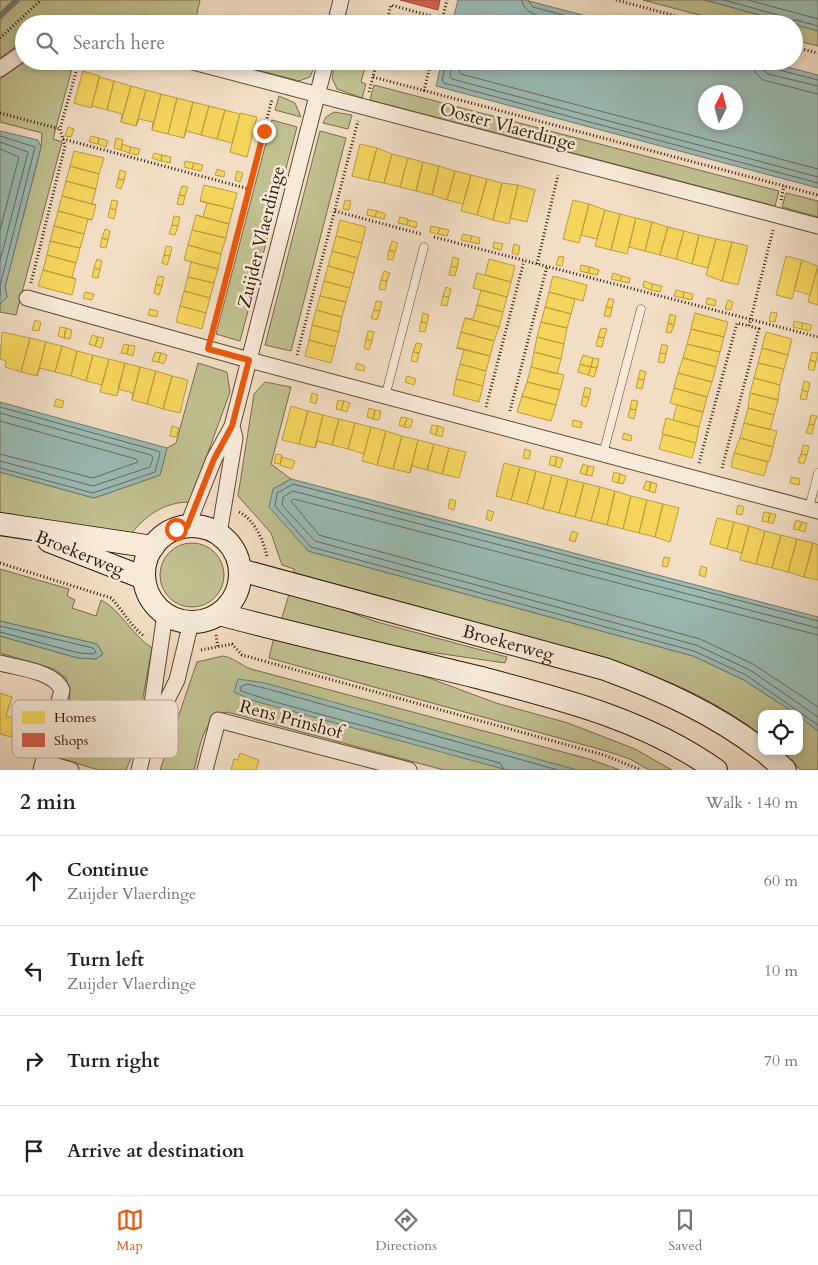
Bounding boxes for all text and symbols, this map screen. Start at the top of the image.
search box [15,15,803,70]
icon: search [33,29,61,57]
text: Search here [73,30,165,56]
north arrow [698,85,743,130]
street label: Ooster Vlaerdinge [437,96,579,157]
route end [253,120,276,143]
street label: Zuijder Vlaerdinge [232,164,291,311]
route start [165,518,188,541]
street label: Broekerweg [32,524,129,583]
street label: Broekerweg [460,619,558,668]
street label: Rens Prinshof [237,694,348,746]
legend [12,700,178,758]
text: Homes [54,708,96,727]
map controls [758,710,803,755]
button: locate [758,710,803,755]
text: Shops [54,731,89,750]
text: 2 min [20,788,76,817]
text: Walk · 140 m [706,792,798,814]
text: Continue [67,857,149,883]
icon: ahead [20,867,48,895]
text: 60 m [764,870,798,892]
text: Zuijder Vlaerdinge [67,883,196,905]
text: Turn left [67,947,144,973]
icon: left [20,957,48,985]
text: 10 m [764,960,798,982]
text: Zuijder Vlaerdinge [67,973,196,995]
icon: right [20,1047,48,1075]
text: Turn right [67,1048,159,1074]
text: 70 m [764,1050,798,1072]
icon: arrive [20,1137,48,1165]
text: Arrive at destination [67,1138,244,1164]
tab: Map [116,1206,144,1255]
tab: Directions [375,1206,437,1255]
tab: Saved [668,1206,702,1255]

